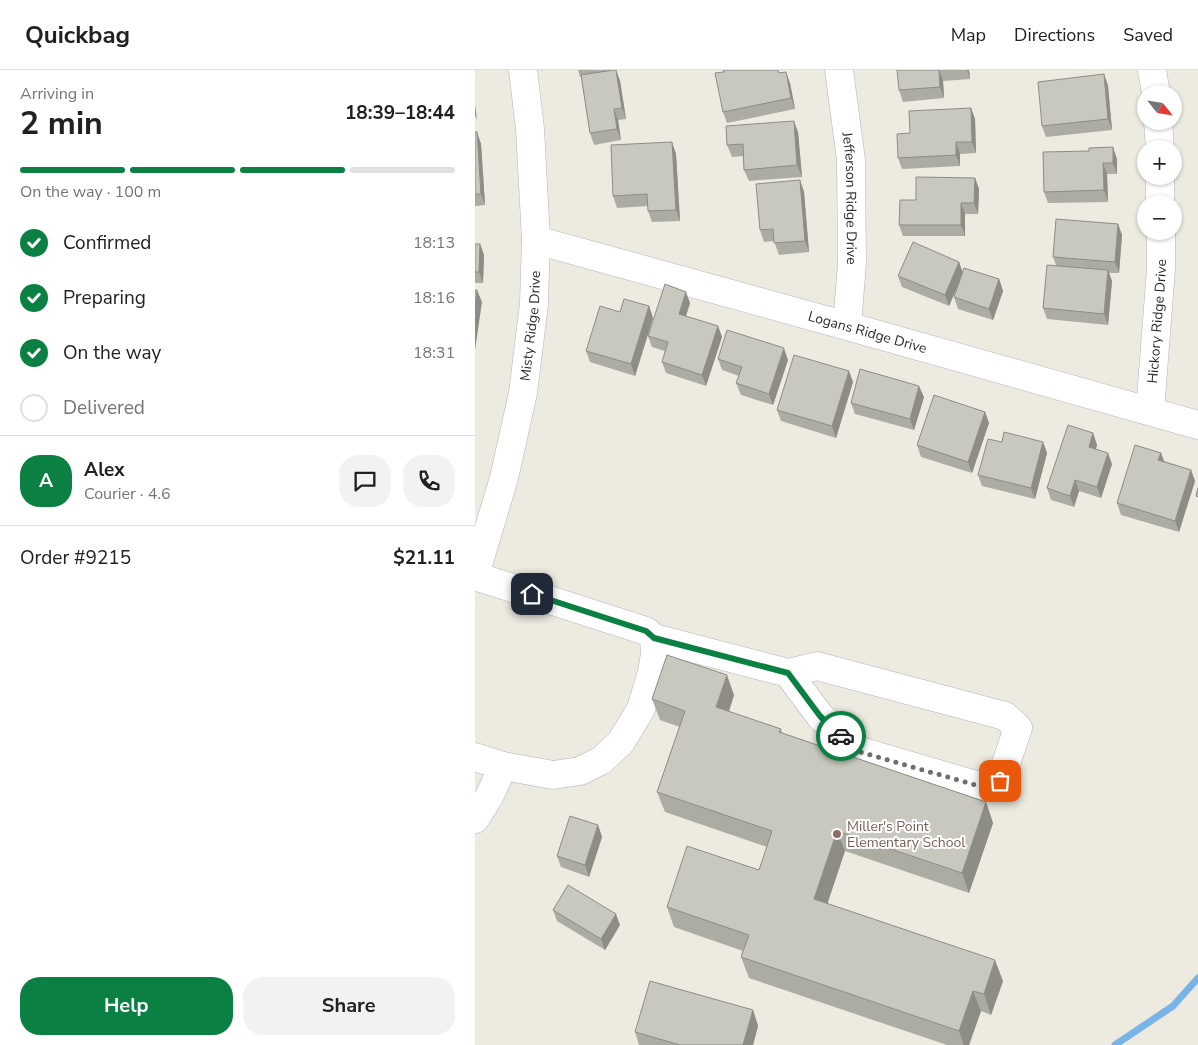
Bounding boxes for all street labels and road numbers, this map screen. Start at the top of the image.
street label: Jefferson Ridge Drive [837,130,861,265]
street label: Hickory Ridge Drive [1143,259,1171,384]
street label: Misty Ridge Drive [516,270,545,382]
street label: Logans Ridge Drive [806,307,929,358]

